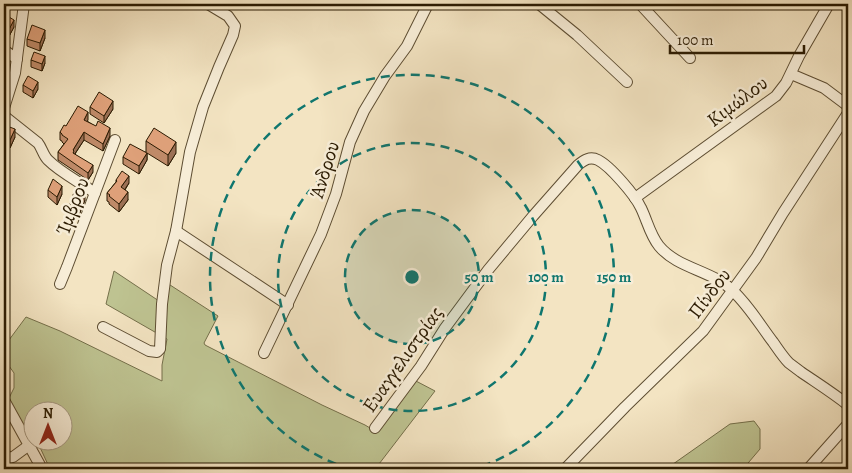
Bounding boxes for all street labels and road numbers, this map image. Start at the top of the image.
street label: Κιμώλου [701,70,773,133]
street label: Άνδρου [303,138,346,202]
street label: Ίμβρου [49,174,96,239]
street label: Πίνδου [682,263,737,324]
street label: Ευαγγελιστρίας [356,301,449,418]

